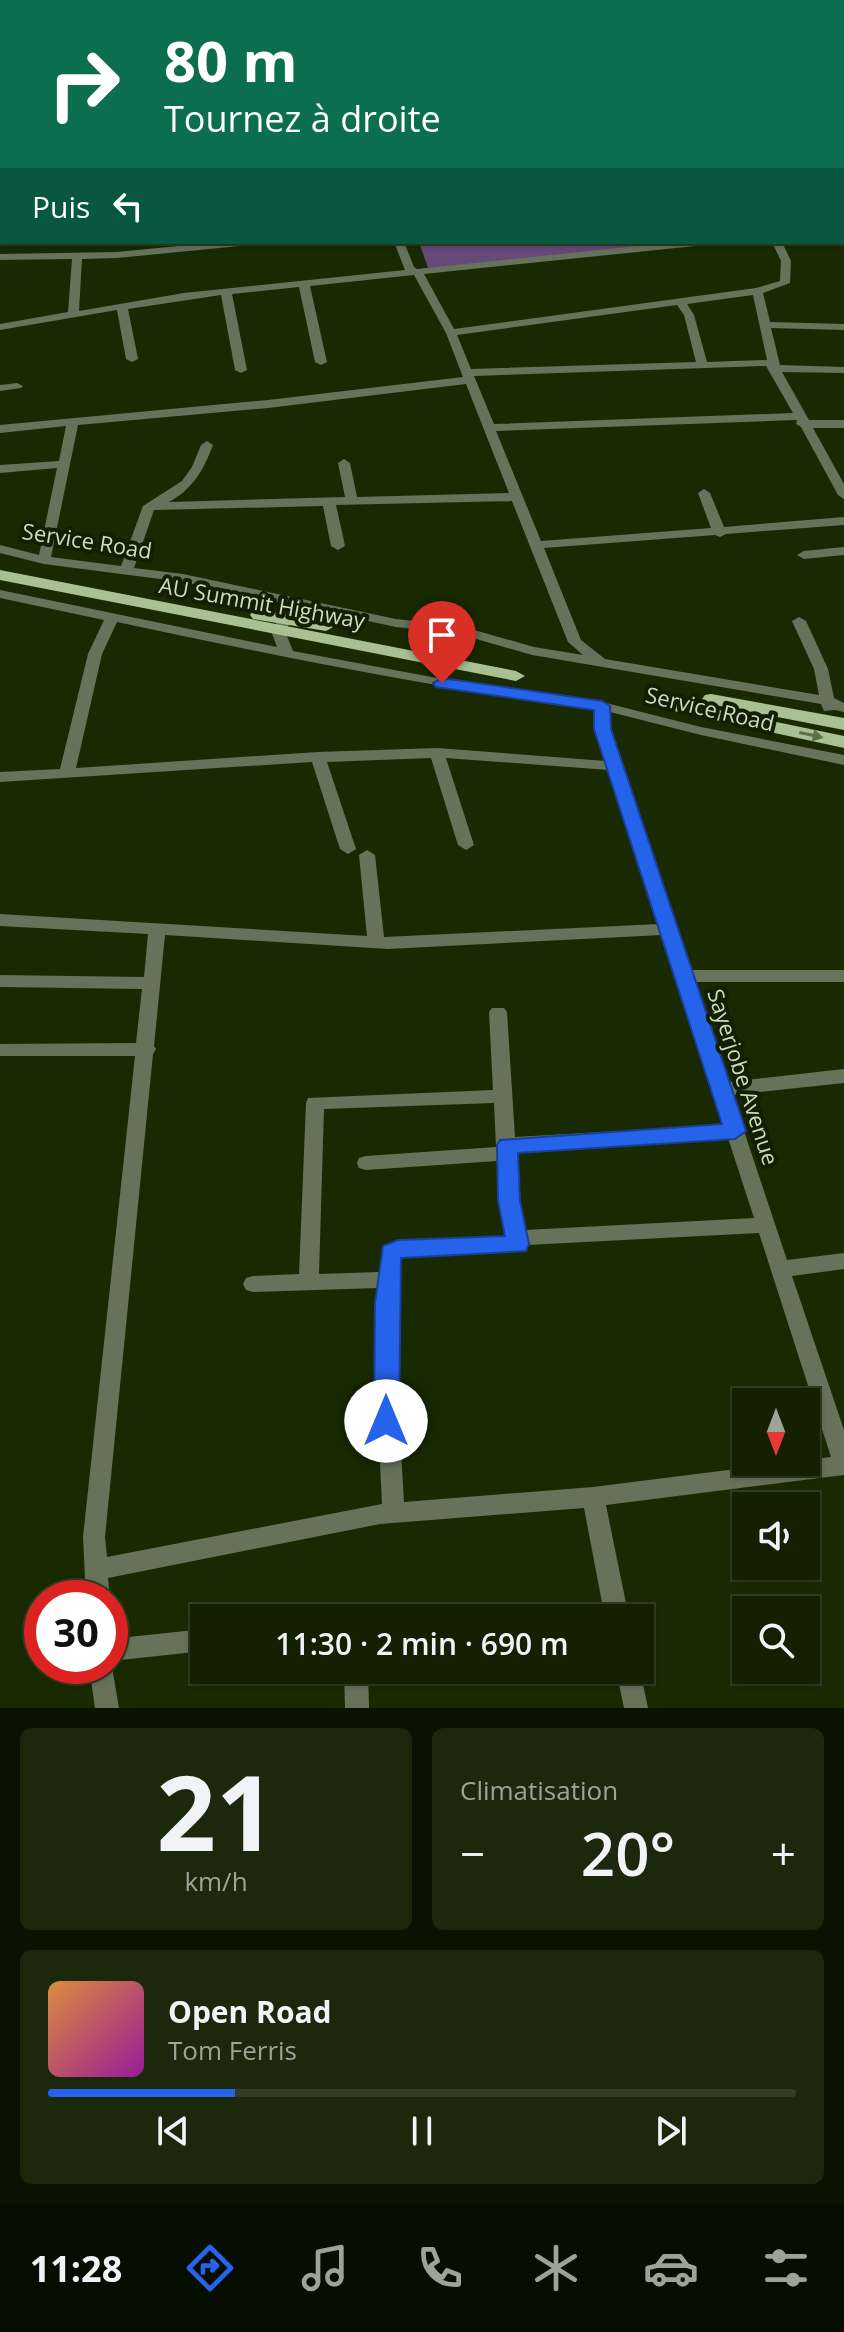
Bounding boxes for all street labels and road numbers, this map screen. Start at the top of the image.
street label: Service Road [20,515,154,565]
street label: AU Summit Highway [157,569,368,635]
street label: Service Road [643,679,777,737]
street label: Sayerjobe Avenue [701,985,787,1169]

